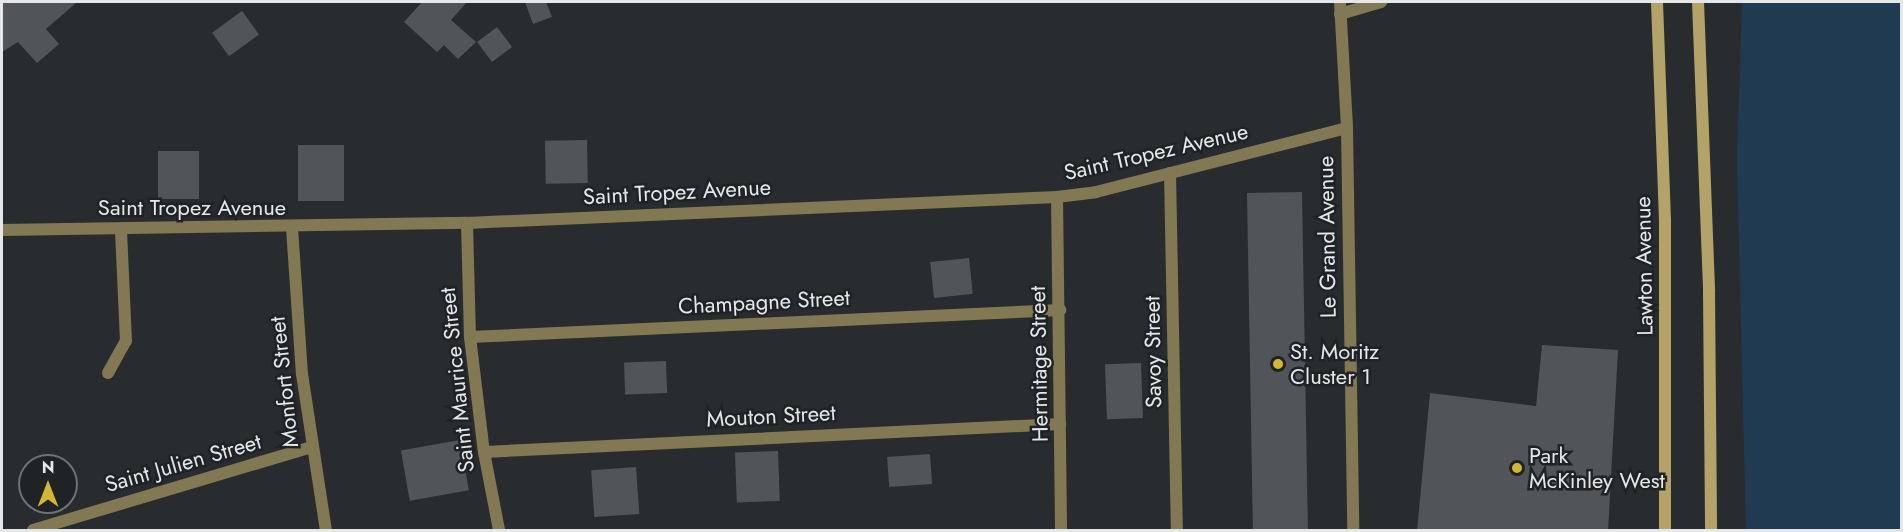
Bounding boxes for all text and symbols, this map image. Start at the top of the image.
street label: Saint Tropez Avenue [1061,118,1251,186]
street label: Le Grand Avenue [1312,156,1342,318]
street label: Saint Tropez Avenue [582,174,772,210]
street label: Saint Tropez Avenue [98,195,286,221]
street label: Lawton Avenue [1630,196,1658,336]
street label: Champagne Street [677,284,851,320]
street label: Saint Maurice Street [434,286,480,474]
street label: Hermitage Street [1024,286,1054,442]
street label: Savoy Street [1139,296,1167,408]
street label: Monfort Street [264,315,304,449]
place label: St. Moritz Cluster 1 [1290,338,1379,390]
marker: St. Moritz Cluster 1 [1271,357,1285,371]
street label: Mouton Street [706,399,836,433]
street label: Saint Julien Street [102,428,264,498]
place label: Park McKinley West [1529,442,1665,494]
north arrow [18,454,78,514]
text: N [42,456,54,479]
marker: Park McKinley West [1510,461,1524,475]

